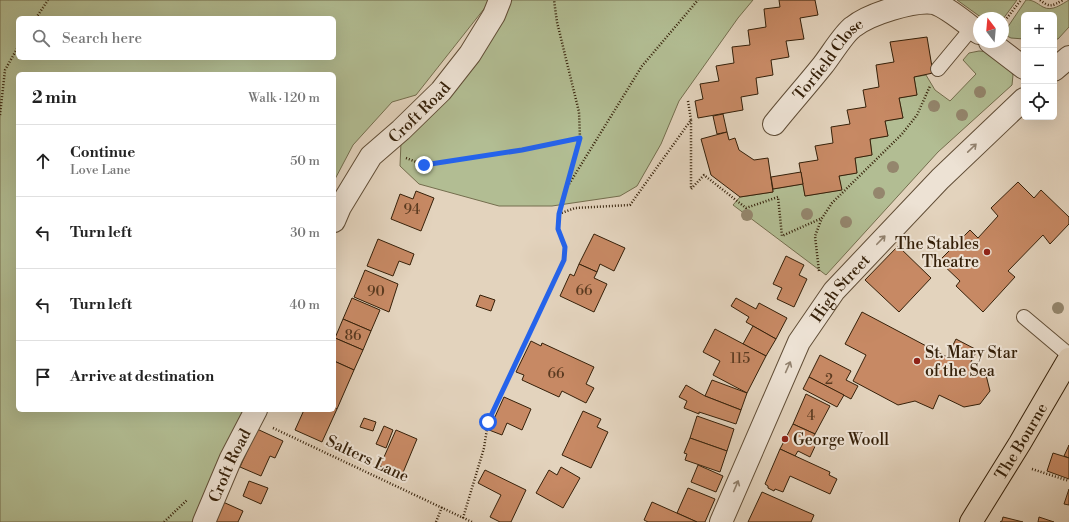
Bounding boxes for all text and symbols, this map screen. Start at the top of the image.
north arrow [973,12,1009,48]
map controls [1021,12,1057,120]
button: + [1021,12,1057,48]
street label: Torfield Close [789,14,867,105]
search box [16,16,336,60]
icon: search [30,27,52,49]
text: Search here [62,29,142,48]
button: − [1021,48,1057,84]
street label: Croft Road [384,78,455,148]
button: locate [1021,84,1057,120]
text: 2 min [32,87,77,109]
text: Walk · 120 m [248,90,320,106]
text: Continue [70,143,135,162]
one-way arrow [967,143,977,153]
icon: ahead [32,150,54,172]
text: 50 m [290,153,320,169]
route end [415,156,433,174]
text: Love Lane [70,162,131,178]
house number: 94 [404,201,420,219]
icon: left [32,222,54,244]
text: Turn left [70,223,132,242]
text: 30 m [290,225,320,241]
place label: The Stables Theatre [895,234,979,272]
one-way arrow [876,236,885,246]
marker: The Stables Theatre [982,247,992,257]
street label: High Street [807,250,875,326]
house number: 66 [576,282,593,300]
house number: 90 [367,283,385,301]
icon: left [32,294,54,316]
text: Turn left [70,295,132,314]
text: 40 m [290,297,320,313]
house number: 86 [344,327,362,345]
place label: St. Mary Star of the Sea [925,343,1018,381]
house number: 115 [730,350,750,368]
marker: St. Mary Star of the Sea [912,356,922,366]
one-way arrow [785,361,792,373]
house number: 66 [548,365,565,383]
icon: arrive [32,366,54,388]
text: Arrive at destination [70,367,214,386]
house number: 2 [825,371,833,389]
street label: The Bourne [991,400,1052,484]
house number: 4 [807,407,815,425]
route start [479,413,497,431]
street label: Croft Road [204,425,256,506]
place label: George Wooll [793,430,889,450]
street label: Salters Lane [323,431,412,487]
marker: George Wooll [780,434,790,444]
one-way arrow [733,481,740,493]

